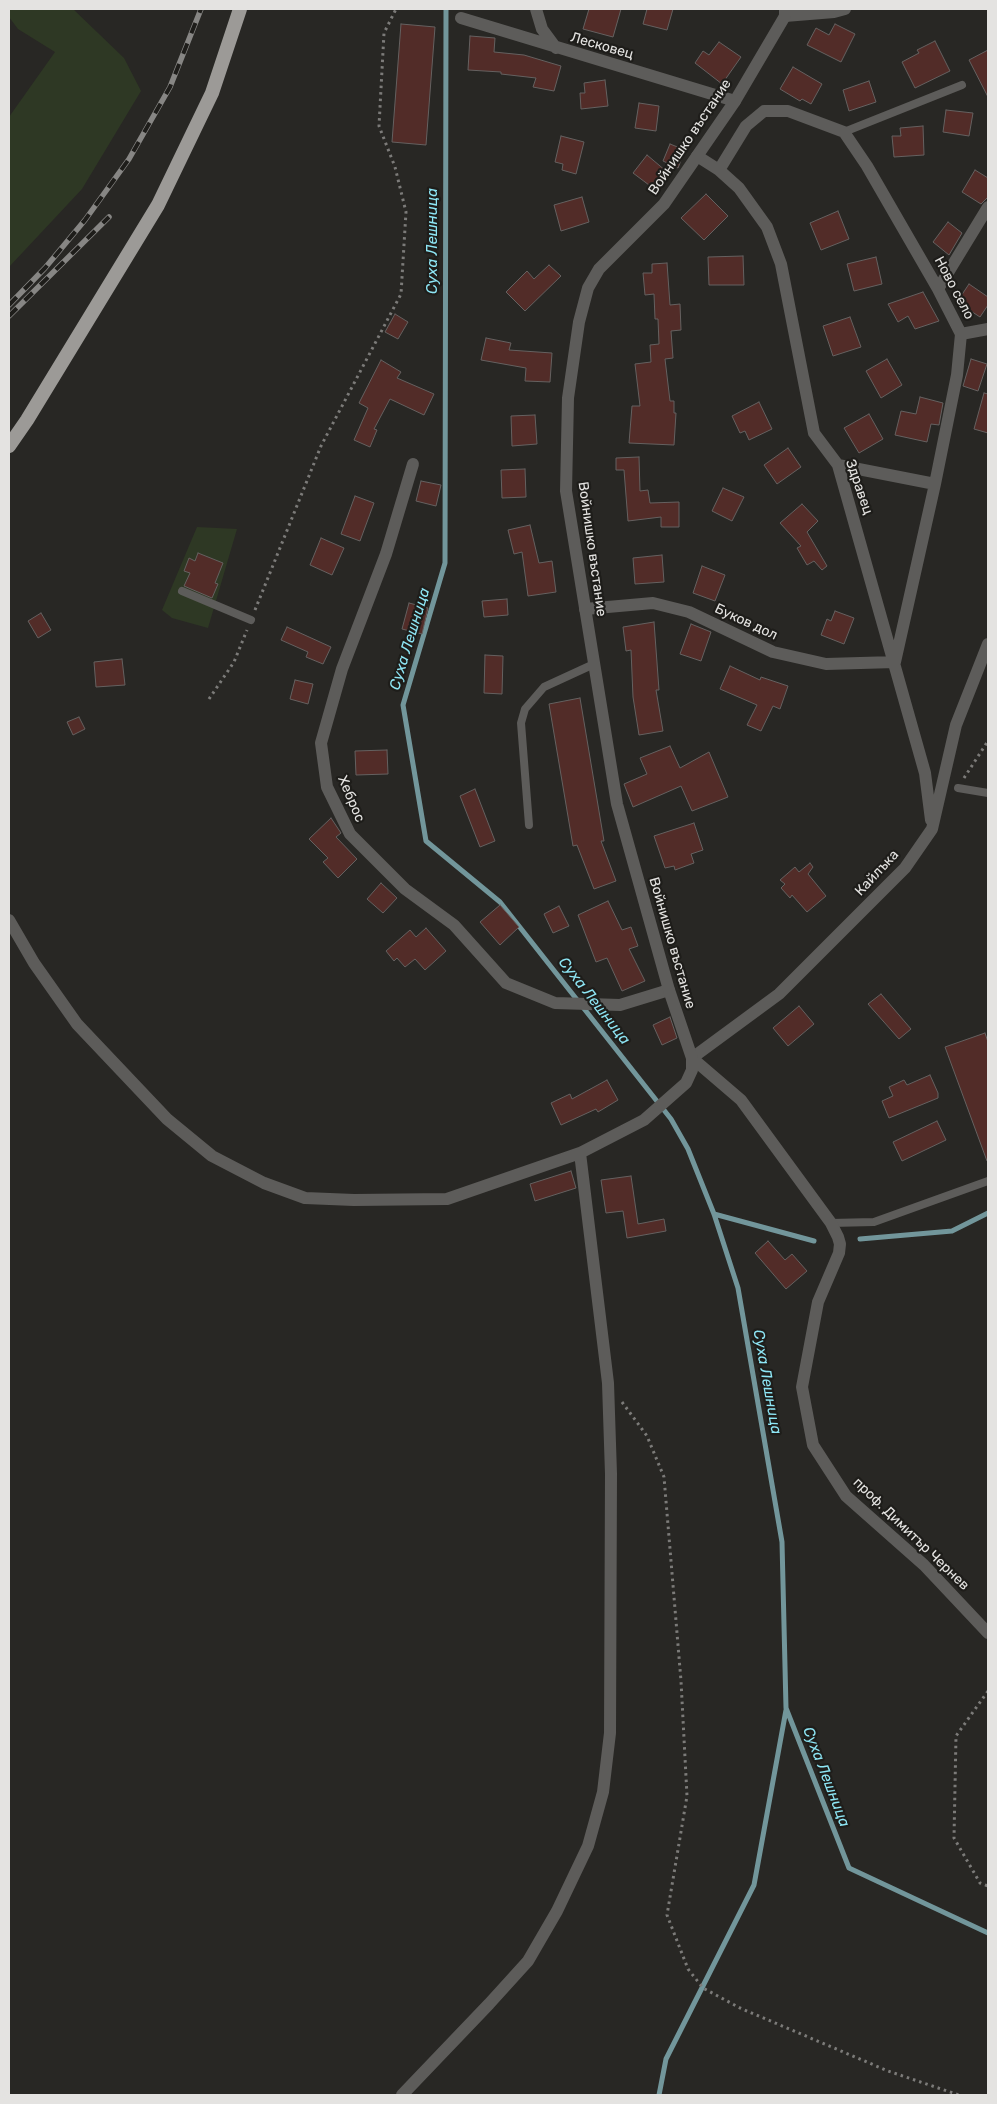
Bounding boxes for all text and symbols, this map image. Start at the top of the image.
street label: Лесковец [568,29,636,63]
street label: Войнишко въстание [645,76,735,198]
water label: Суха Лешница [424,188,442,294]
street label: Ново село [930,254,978,322]
street label: Здравец [842,457,876,517]
street label: Войнишко въстание [574,480,610,618]
water label: Суха Лешница [386,586,434,692]
street label: Буков дол [712,600,780,644]
street label: Хеброс [334,773,368,825]
street label: Кайлъка [852,847,902,899]
street label: Войнишко въстание [645,875,699,1011]
water label: Суха Лешница [554,954,634,1048]
water label: Суха Лешница [749,1328,785,1436]
street label: проф. Димитър Чернев [850,1474,972,1594]
water label: Суха Лешница [799,1724,853,1830]

